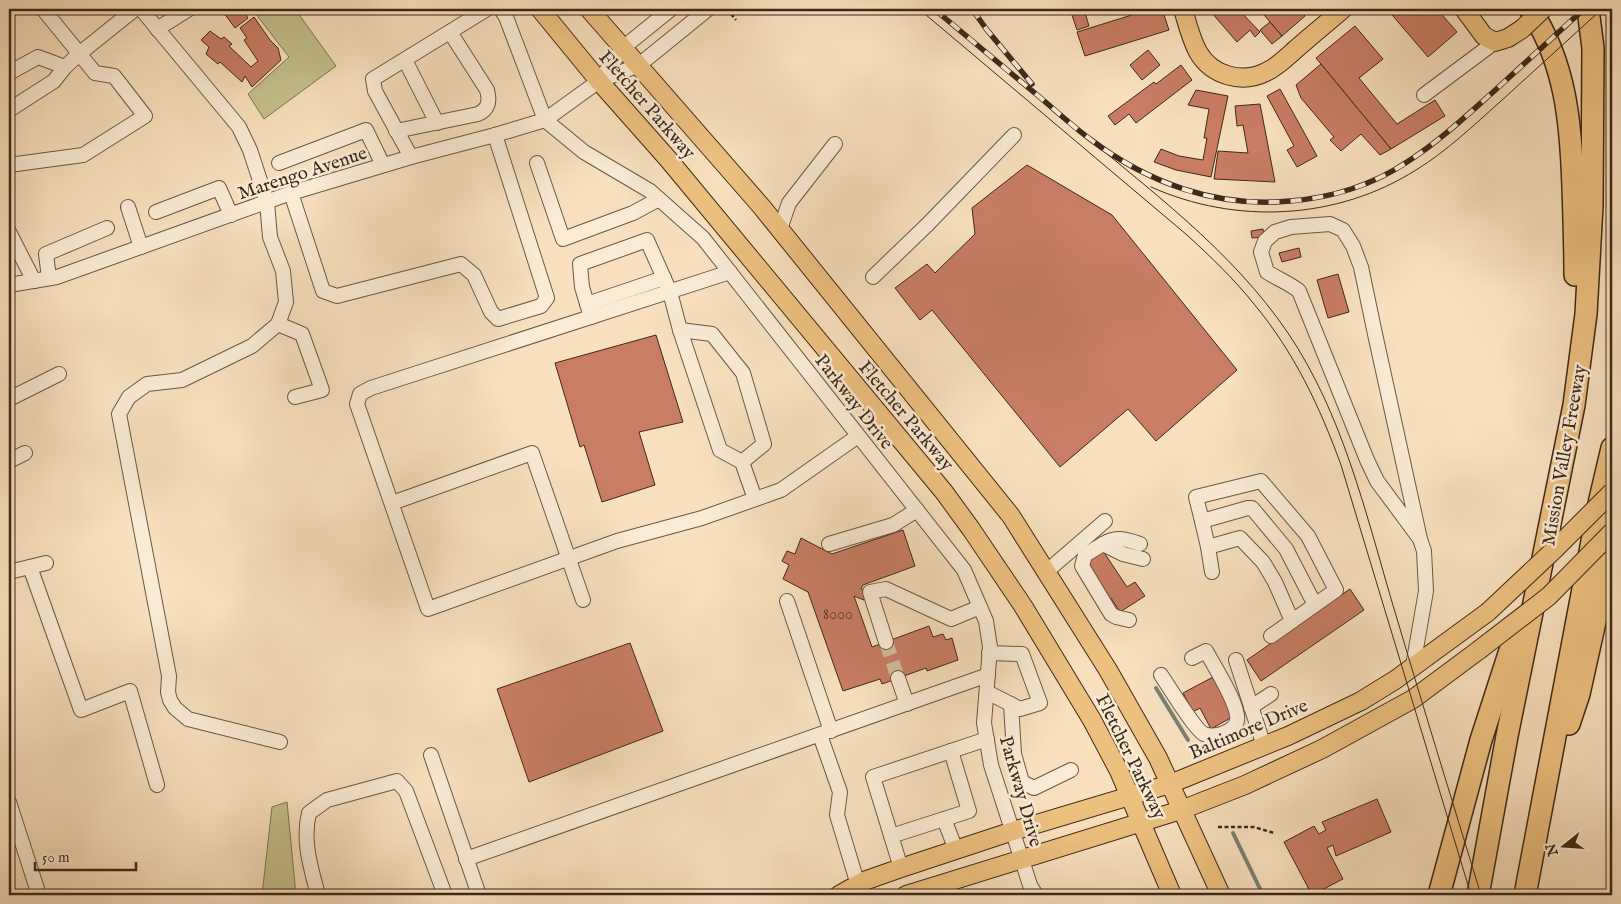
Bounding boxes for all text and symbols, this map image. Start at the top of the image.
street label: Fletcher Parkway [593,46,701,165]
street label: Marengo Avenue [235,142,371,206]
street label: Parkway Drive [809,350,898,455]
street label: Fletcher Parkway [852,356,959,477]
street label: Mission Valley Freeway [1537,362,1593,548]
house number: 8000 [823,605,853,625]
street label: Fletcher Parkway [1090,690,1171,824]
street label: Baltimore Drive [1186,694,1312,766]
street label: Parkway Drive [993,733,1047,850]
north arrow [1538,822,1588,872]
scale bar [35,839,136,871]
text: N [1542,841,1563,859]
text: 50 m [42,848,70,867]

